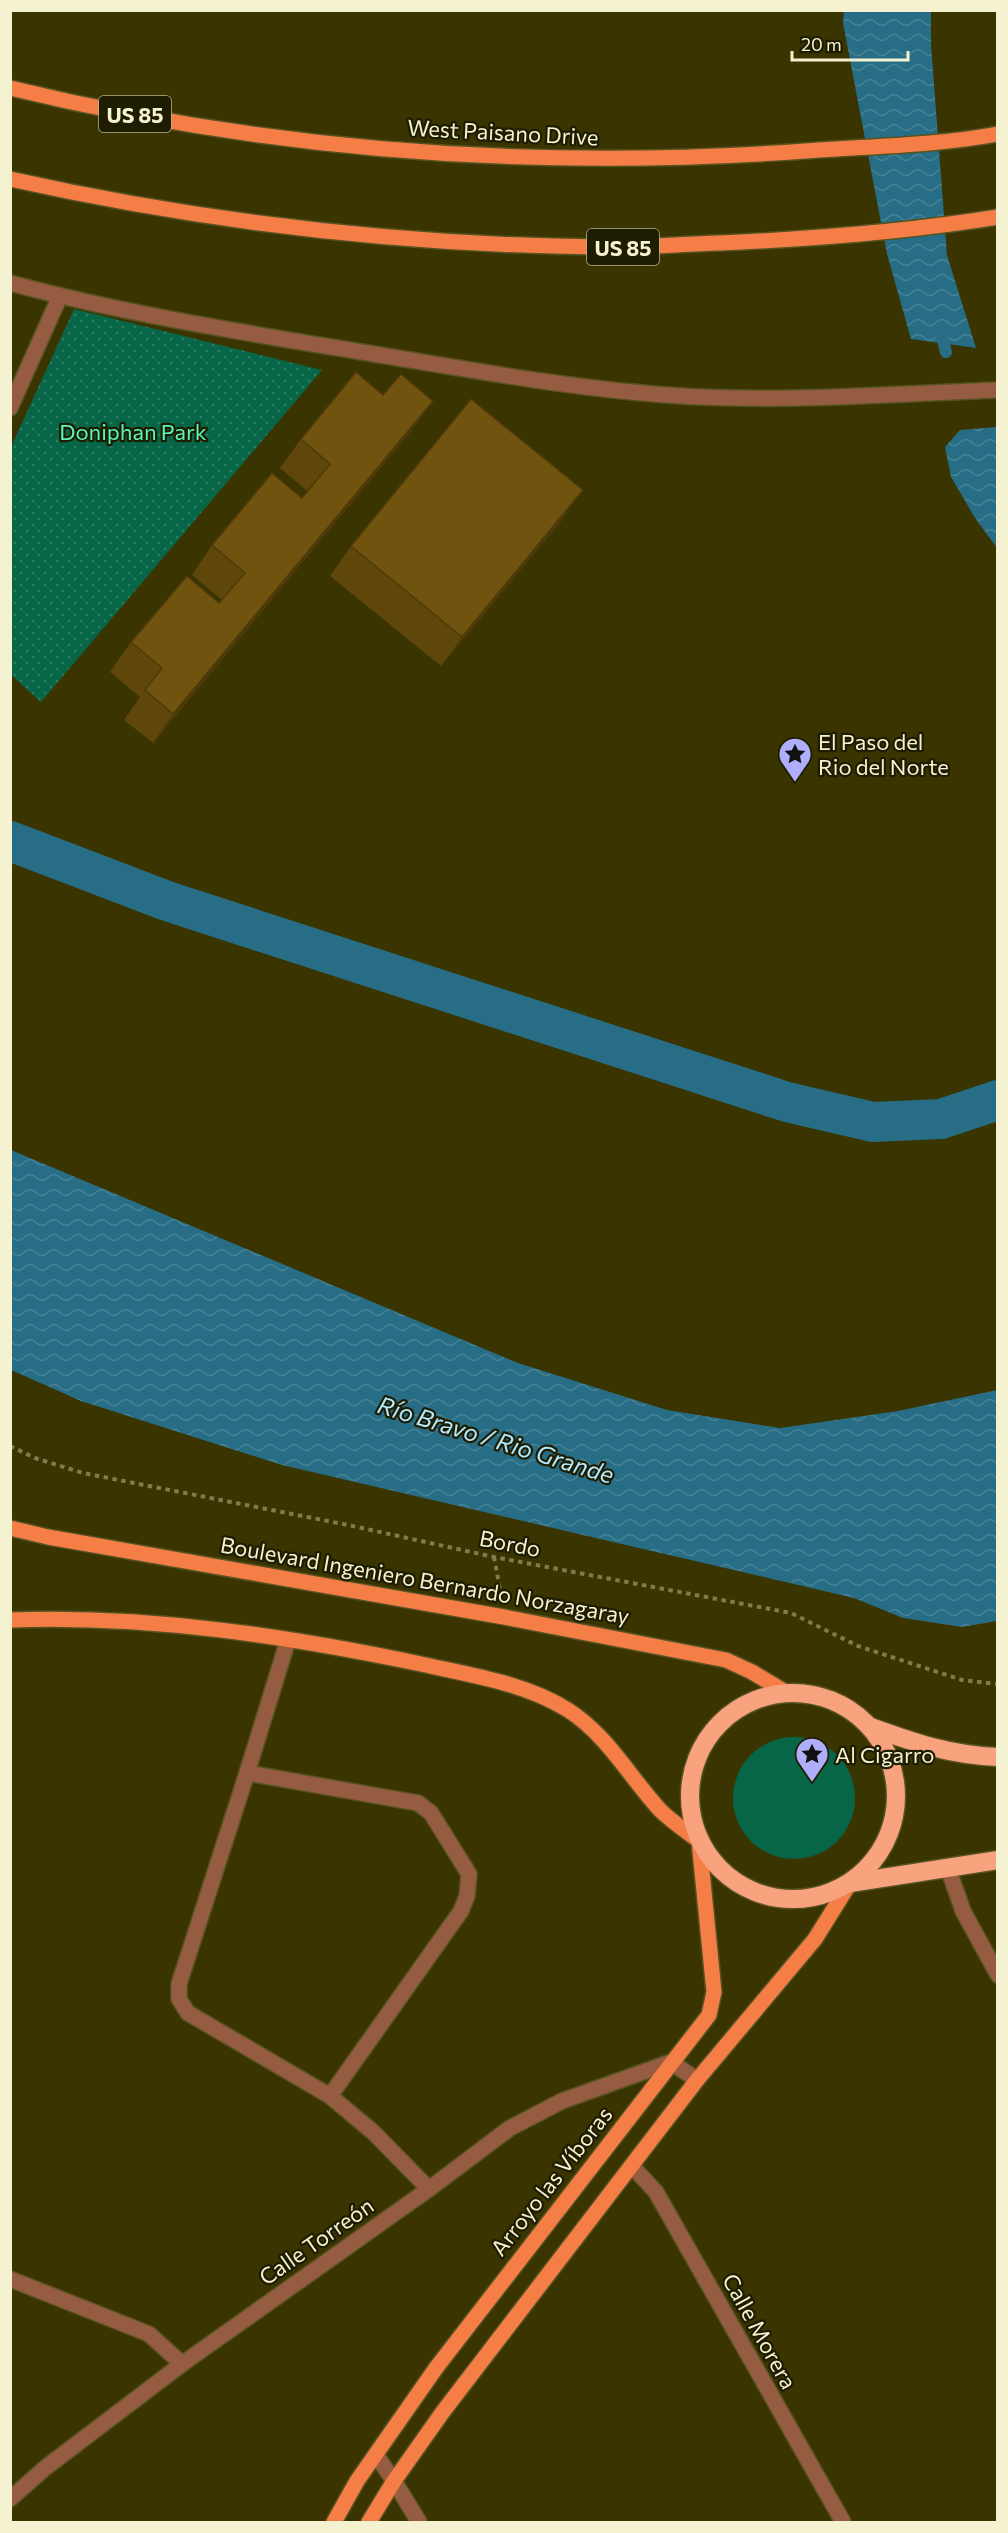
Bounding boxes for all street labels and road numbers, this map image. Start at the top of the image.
road number: US 85 [99,96,171,132]
street label: West Paisano Drive [407,114,599,150]
road number: US 85 [587,229,659,265]
street label: Bordo [477,1524,543,1562]
street label: Boulevard Ingeniero Bernardo Norzagaray [218,1531,632,1629]
street label: Arroyo las Víboras [484,2101,618,2261]
street label: Calle Torreón [254,2192,378,2290]
street label: Calle Morera [717,2269,803,2393]

